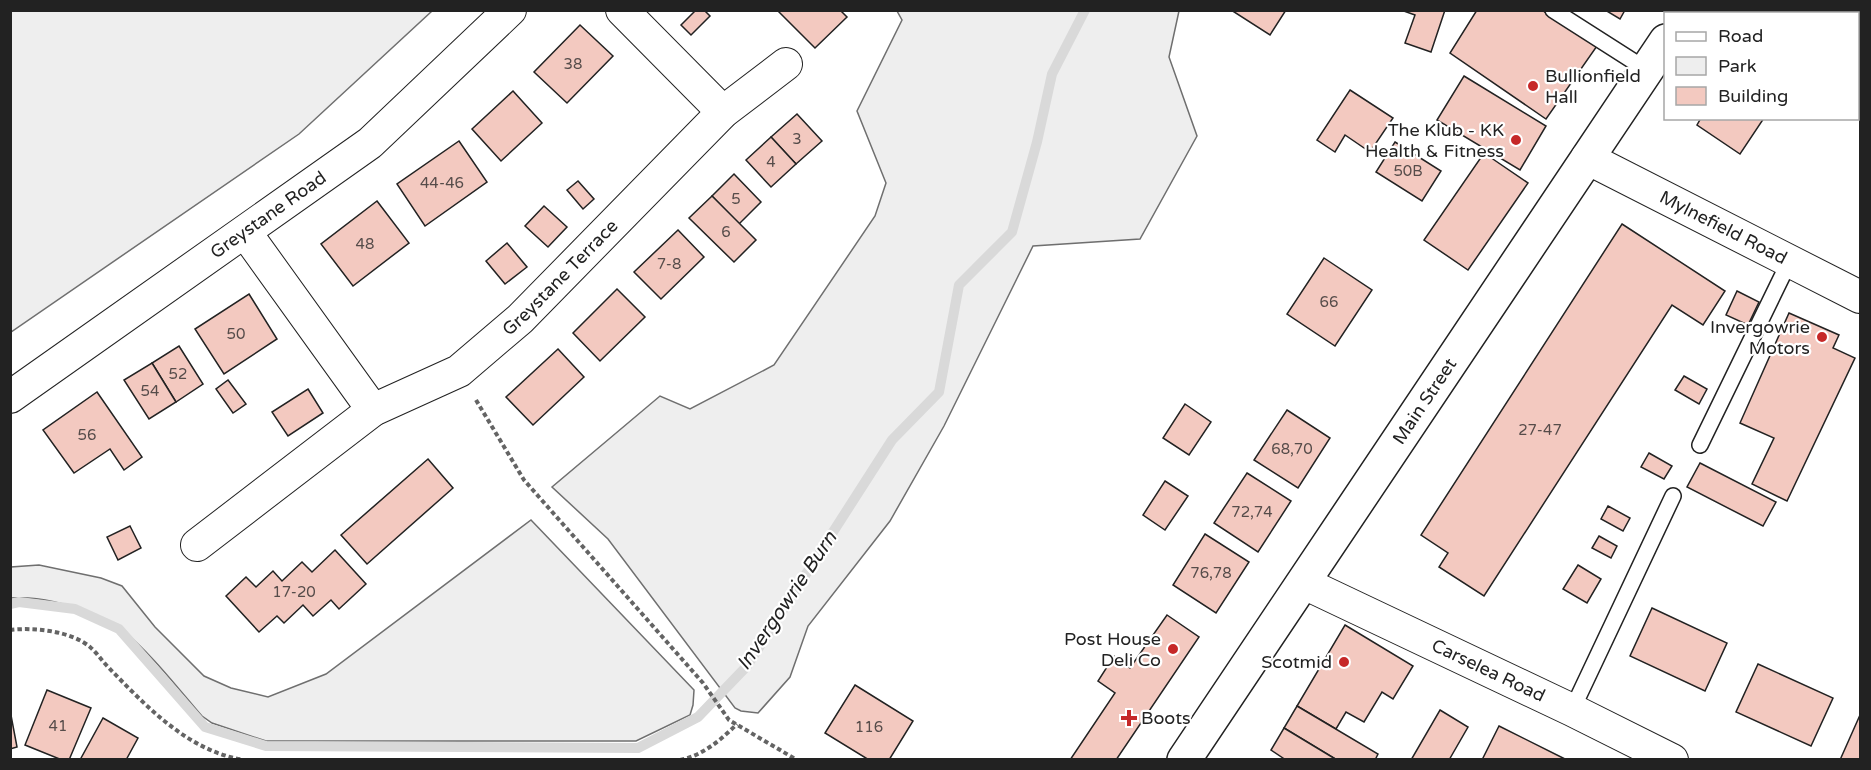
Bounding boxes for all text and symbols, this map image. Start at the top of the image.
legend [1664,12,1859,120]
text: Road [1718,25,1763,47]
house number: 38 [564,55,582,73]
text: Park [1718,55,1757,77]
place label: Bullionfield Hall [1545,65,1641,108]
marker: Bullionfield Hall [1526,79,1540,93]
text: Building [1718,85,1788,107]
place label: The Klub - KK Health & Fitness [1365,119,1504,162]
house number: 3 [792,130,802,148]
marker: The Klub - KK Health & Fitness [1509,133,1523,147]
house number: 4 [766,153,776,171]
house number: 50B [1393,162,1423,180]
street label: Greystane Road [206,166,330,263]
house number: 44-46 [420,174,464,192]
street label: Mylnefield Road [1656,186,1791,269]
house number: 5 [731,190,741,208]
street label: Greystane Terrace [498,215,623,340]
house number: 6 [721,223,731,241]
house number: 48 [356,235,374,253]
house number: 7-8 [657,255,681,273]
house number: 66 [1320,293,1338,311]
place label: Invergowrie Motors [1710,316,1810,359]
house number: 50 [227,325,245,343]
marker: Invergowrie Motors [1815,330,1829,344]
street label: Main Street [1388,354,1461,448]
house number: 52 [169,365,187,383]
house number: 54 [141,382,159,400]
house number: 27-47 [1518,421,1562,439]
house number: 56 [78,426,96,444]
house number: 68,70 [1271,440,1313,458]
house number: 72,74 [1231,503,1273,521]
water label: Invergowrie Burn [732,526,843,675]
house number: 76,78 [1190,564,1232,582]
house number: 17-20 [272,583,316,601]
place label: Post House Deli Co [1064,628,1161,671]
street label: Carselea Road [1428,634,1549,707]
marker: Post House Deli Co [1166,642,1180,656]
place label: Scotmid [1261,651,1332,673]
marker: Scotmid [1337,655,1351,669]
place label: Boots [1141,707,1191,729]
marker: Boots [1122,711,1136,725]
house number: 41 [49,717,67,735]
house number: 116 [855,718,883,736]

